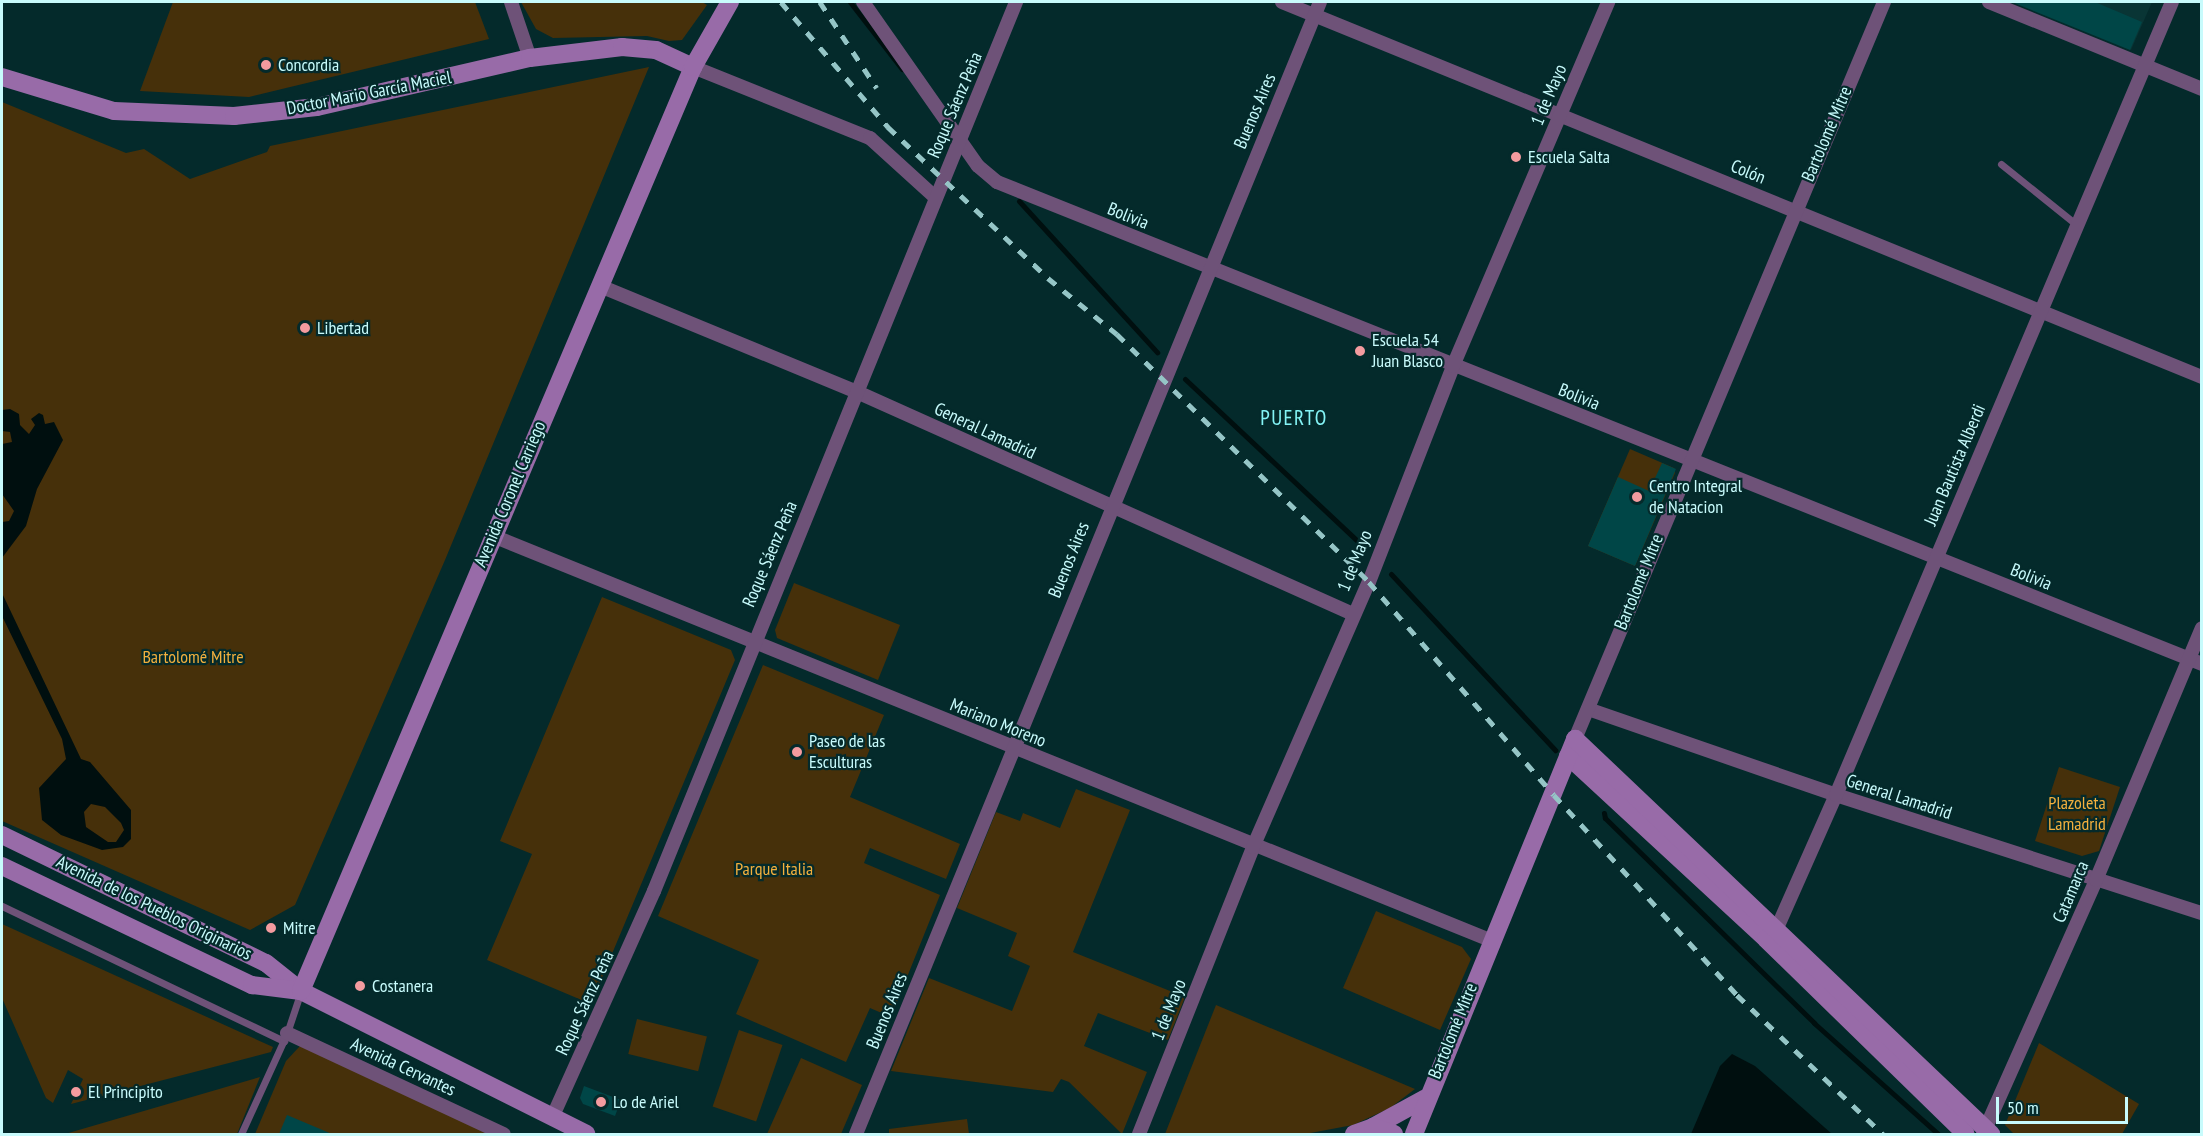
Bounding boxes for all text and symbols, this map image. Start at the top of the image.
street label: Roque Sáenz Peña [923,49,987,161]
place label: Concordia [278,54,339,76]
marker: Concordia [259,58,273,72]
street label: 1 de Mayo [1527,61,1571,129]
street label: Doctor Mario García Maciel [285,66,453,120]
street label: Buenos Aires [1229,70,1281,152]
street label: Bartolomé Mitre [1797,83,1857,185]
place label: Escuela Salta [1528,146,1610,168]
marker: Escuela Salta [1509,150,1523,164]
street label: Colón [1728,155,1768,189]
street label: Bolivia [1104,198,1152,234]
place label: Libertad [317,317,369,339]
marker: Libertad [298,321,312,335]
place label: Escuela 54 Juan Blasco [1372,330,1443,372]
marker: Escuela 54 Juan Blasco [1353,344,1367,358]
street label: Bolivia [1555,379,1603,415]
street label: General Lamadrid [931,398,1039,464]
street label: Juan Bautista Alberdi [1920,401,1990,529]
district label: PUERTO [1260,405,1328,431]
street label: Avenida Coronel Carriego [470,418,550,570]
place label: Centro Integral de Natacion [1649,476,1742,518]
marker: Centro Integral de Natacion [1630,490,1644,504]
street label: Roque Sáenz Peña [738,498,802,610]
street label: Buenos Aires [1044,519,1094,601]
street label: 1 de Mayo [1333,527,1377,595]
street label: Bartolomé Mitre [1610,531,1668,633]
street label: Bolivia [2007,559,2055,595]
park label: Bartolomé Mitre [142,646,244,668]
street label: Mariano Moreno [947,694,1049,752]
place label: Paseo de las Esculturas [809,731,885,774]
marker: Paseo de las Esculturas [790,745,804,759]
street label: General Lamadrid [1844,770,1954,824]
park label: Plazoleta Lamadrid [2048,793,2106,836]
street label: Avenida de los Pueblos Originarios [53,851,255,965]
park label: Parque Italia [735,858,813,880]
street label: Catamarca [2048,858,2094,926]
place label: Mitre [283,917,316,939]
marker: Mitre [264,921,278,935]
street label: Roque Sáenz Peña [551,947,619,1059]
street label: Buenos Aires [862,970,912,1052]
place label: Costanera [372,975,433,997]
street label: 1 de Mayo [1147,976,1191,1044]
marker: Costanera [353,979,367,993]
street label: Bartolomé Mitre [1424,980,1482,1082]
street label: Avenida Cervantes [347,1033,459,1101]
place label: El Principito [88,1081,163,1103]
marker: El Principito [69,1085,83,1099]
scale bar [1999,1085,2131,1123]
place label: Lo de Ariel [613,1091,679,1113]
marker: Lo de Ariel [594,1095,608,1109]
text: 50 m [2007,1096,2039,1119]

